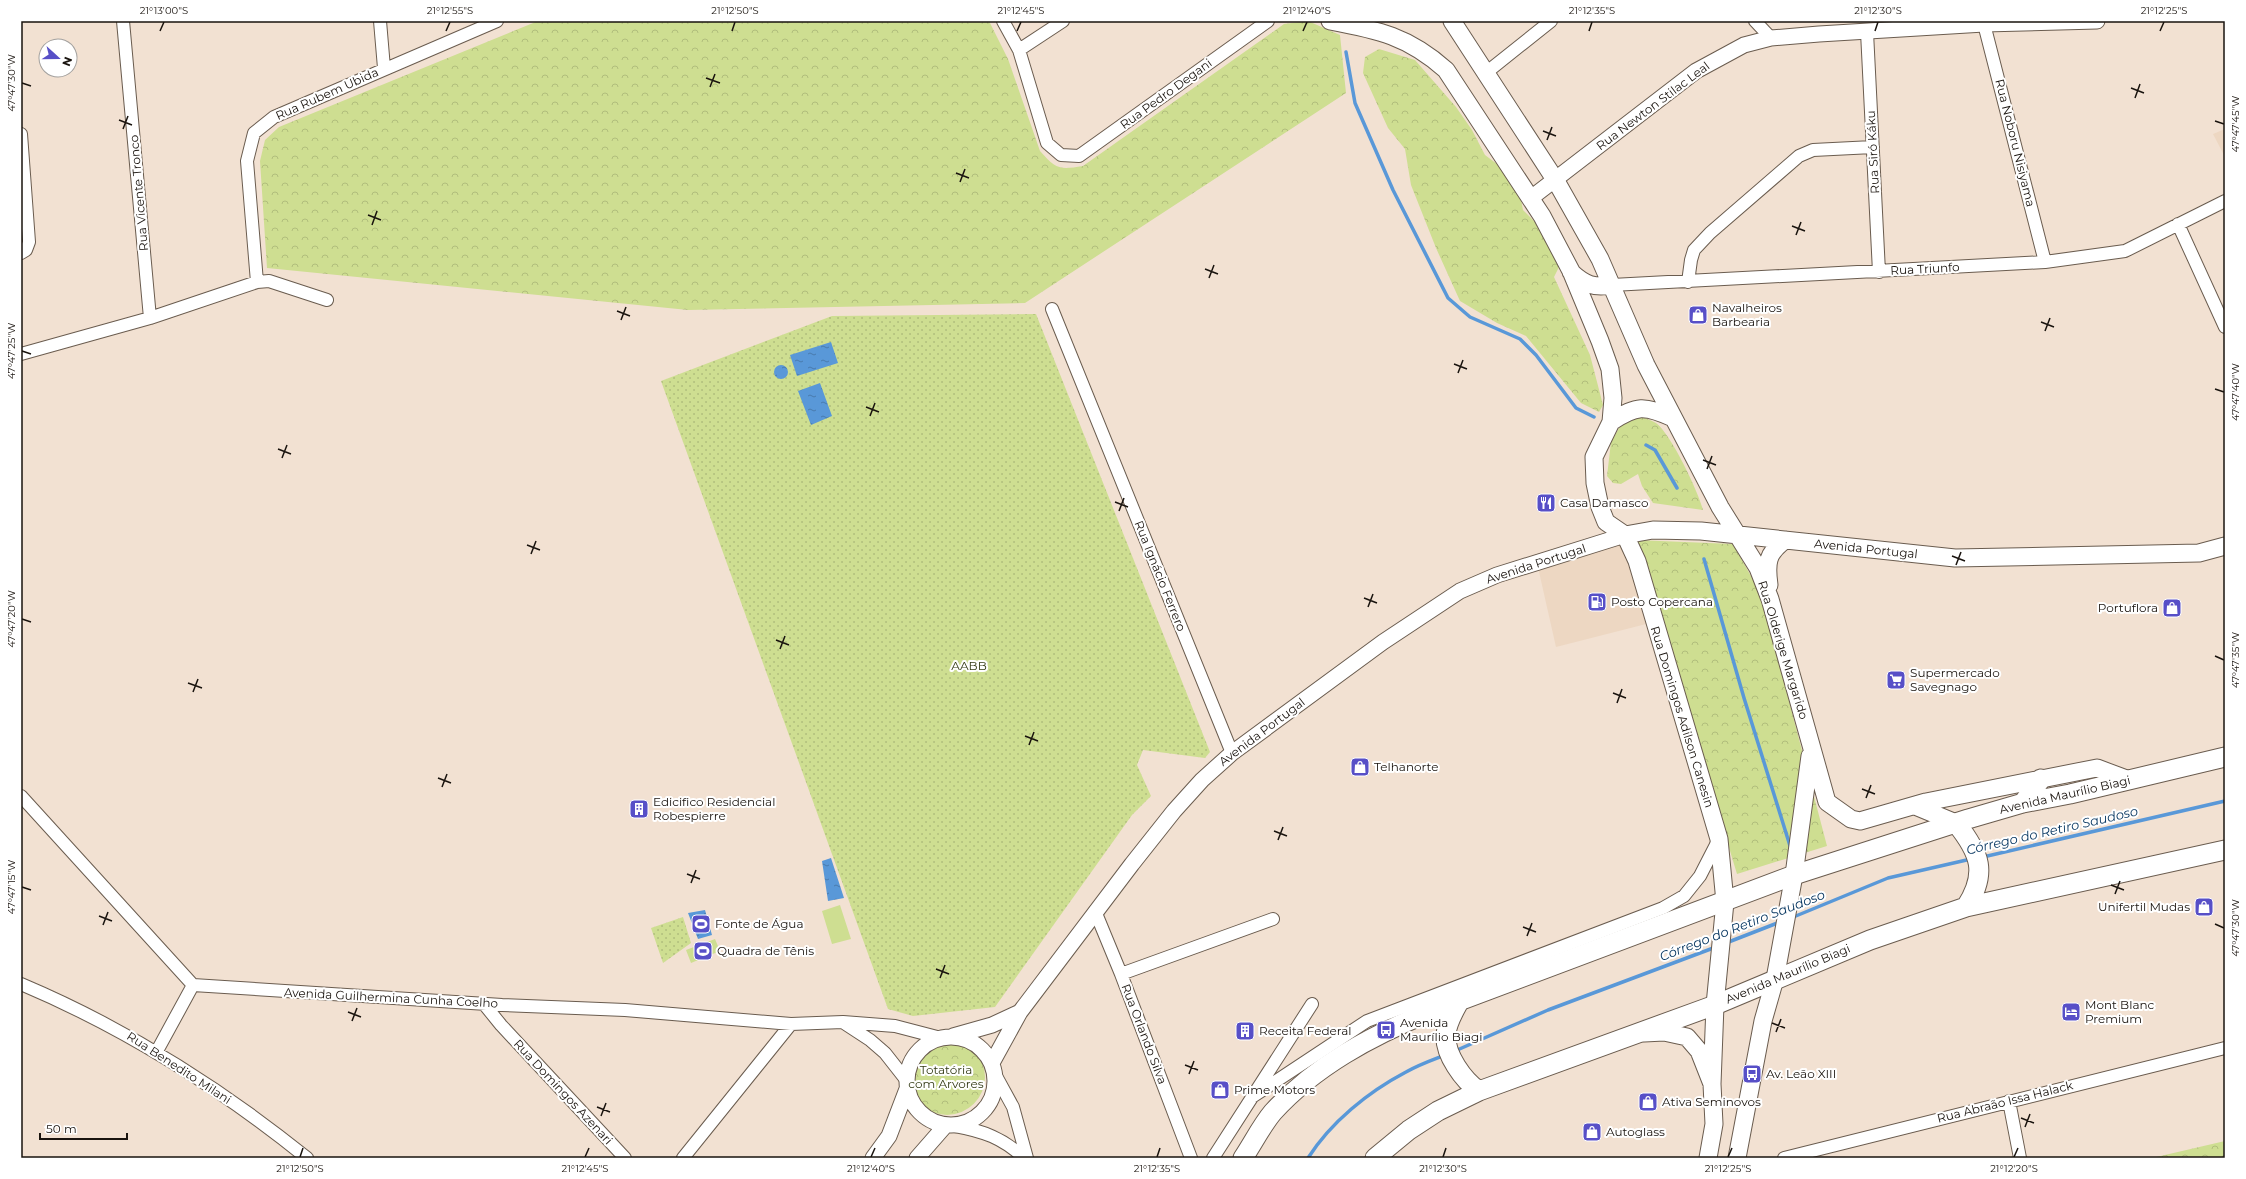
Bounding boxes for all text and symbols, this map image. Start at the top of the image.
text: 21°13'00"S [140,4,188,17]
text: 21°12'55"S [427,4,473,17]
text: 21°12'50"S [711,4,759,17]
text: 21°12'45"S [998,4,1044,17]
text: 21°12'40"S [1283,4,1331,17]
text: 21°12'35"S [1569,4,1615,17]
text: 21°12'30"S [1854,4,1902,17]
text: 21°12'25"S [2141,4,2187,17]
north arrow [38,38,78,78]
text: 47°47'30"W [5,54,18,112]
text: N [59,55,75,68]
street label: Rua Pedro Degani [1117,55,1215,132]
street label: Rua Newton Stilac Leal [1593,58,1712,153]
street label: Rua Rubem Ubida [273,64,381,123]
street label: Rua Noboru Nisiyama [1992,77,2039,208]
text: 47°47'45"W [2229,96,2242,152]
street label: Rua Siró Káku [1863,110,1882,194]
street label: Rua Vicente Tronco [126,134,151,252]
street label: Rua Triunfo [1890,259,1960,278]
place label: Navalheiros Barbearia [1712,300,1782,329]
shop icon: Navalheiros Barbearia [1687,304,1709,326]
text: 47°47'25"W [5,323,18,379]
text: 47°47'40"W [2229,363,2242,421]
restaurant icon: Casa Damasco [1535,492,1557,514]
place label: Casa Damasco [1560,495,1648,510]
street label: Rua Ignácio Ferrero [1131,518,1190,633]
street label: Avenida Portugal [1814,536,1919,561]
street label: Avenida Portugal [1484,540,1588,587]
street label: Rua Olderige Margarido [1755,579,1812,721]
text: 47°47'20"W [5,590,18,648]
fuel station icon: Posto Copercana [1586,591,1608,613]
place label: Posto Copercana [1611,594,1713,609]
shop icon: Portuflora [2161,597,2183,619]
place label: Portuflora [2098,600,2158,615]
street label: Rua Domingos Adilson Canesin [1648,624,1717,809]
text: 47°47'35"W [2229,632,2242,688]
park label: AABB [951,658,987,673]
place label: Supermercado Savegnago [1910,665,2000,694]
supermarket icon: Supermercado Savegnago [1885,669,1907,691]
street label: Avenida Portugal [1216,694,1308,769]
shop icon: Telhanorte [1349,756,1371,778]
place label: Telhanorte [1374,759,1438,774]
street label: Avenida Maurílio Biagi [1998,772,2132,817]
place label: Edicifico Residencial Robespierre [653,794,775,823]
building icon: Edicifico Residencial Robespierre [628,798,650,820]
water label: Córrego do Retiro Saudoso [1965,802,2139,858]
text: 47°47'15"W [5,860,18,914]
water label: Córrego do Retiro Saudoso [1657,886,1827,964]
shop icon: Unifertil Mudas [2193,896,2215,918]
place label: Unifertil Mudas [2098,899,2190,914]
text: 47°47'30"W [2229,899,2242,957]
sports icon: Fonte de Água [690,913,712,935]
place label: Fonte de Água [715,916,804,931]
sports icon: Quadra de Tênis [692,940,714,962]
street label: Avenida Maurílio Biagi [1723,940,1852,1007]
place label: Quadra de Tênis [717,943,814,958]
street label: Rua Orlando Silva [1118,982,1170,1086]
street label: Avenida Guilhermina Cunha Coelho [284,984,498,1011]
place label: Mont Blanc Premium [2085,997,2155,1026]
hotel icon: Mont Blanc Premium [2060,1001,2082,1023]
place label: Avenida Maurílio Biagi [1400,1015,1482,1044]
bus stop icon: Avenida Maurílio Biagi [1375,1019,1397,1041]
building icon: Receita Federal [1234,1020,1256,1042]
place label: Receita Federal [1259,1023,1351,1038]
street label: Rua Benedito Milani [124,1028,234,1107]
street label: Rua Domingos Azenari [511,1036,616,1147]
park label: Totatória com Arvores [908,1062,984,1091]
bus stop icon: Av. Leão XIII [1741,1063,1763,1085]
place label: Av. Leão XIII [1766,1066,1836,1081]
street label: Rua Abraão Issa Halack [1935,1077,2075,1126]
shop icon: Prime Motors [1209,1079,1231,1101]
place label: Prime Motors [1234,1082,1315,1097]
shop icon: Ativa Seminovos [1637,1091,1659,1113]
place label: Ativa Seminovos [1662,1094,1761,1109]
scale bar [40,1115,127,1141]
text: 50 m [46,1121,77,1136]
shop icon: Autoglass [1581,1121,1603,1143]
place label: Autoglass [1606,1124,1665,1139]
text: 21°12'50"S [276,1162,324,1175]
text: 21°12'45"S [562,1162,608,1175]
text: 21°12'40"S [847,1162,895,1175]
text: 21°12'35"S [1134,1162,1180,1175]
text: 21°12'30"S [1419,1162,1467,1175]
text: 21°12'25"S [1705,1162,1751,1175]
text: 21°12'20"S [1990,1162,2038,1175]

